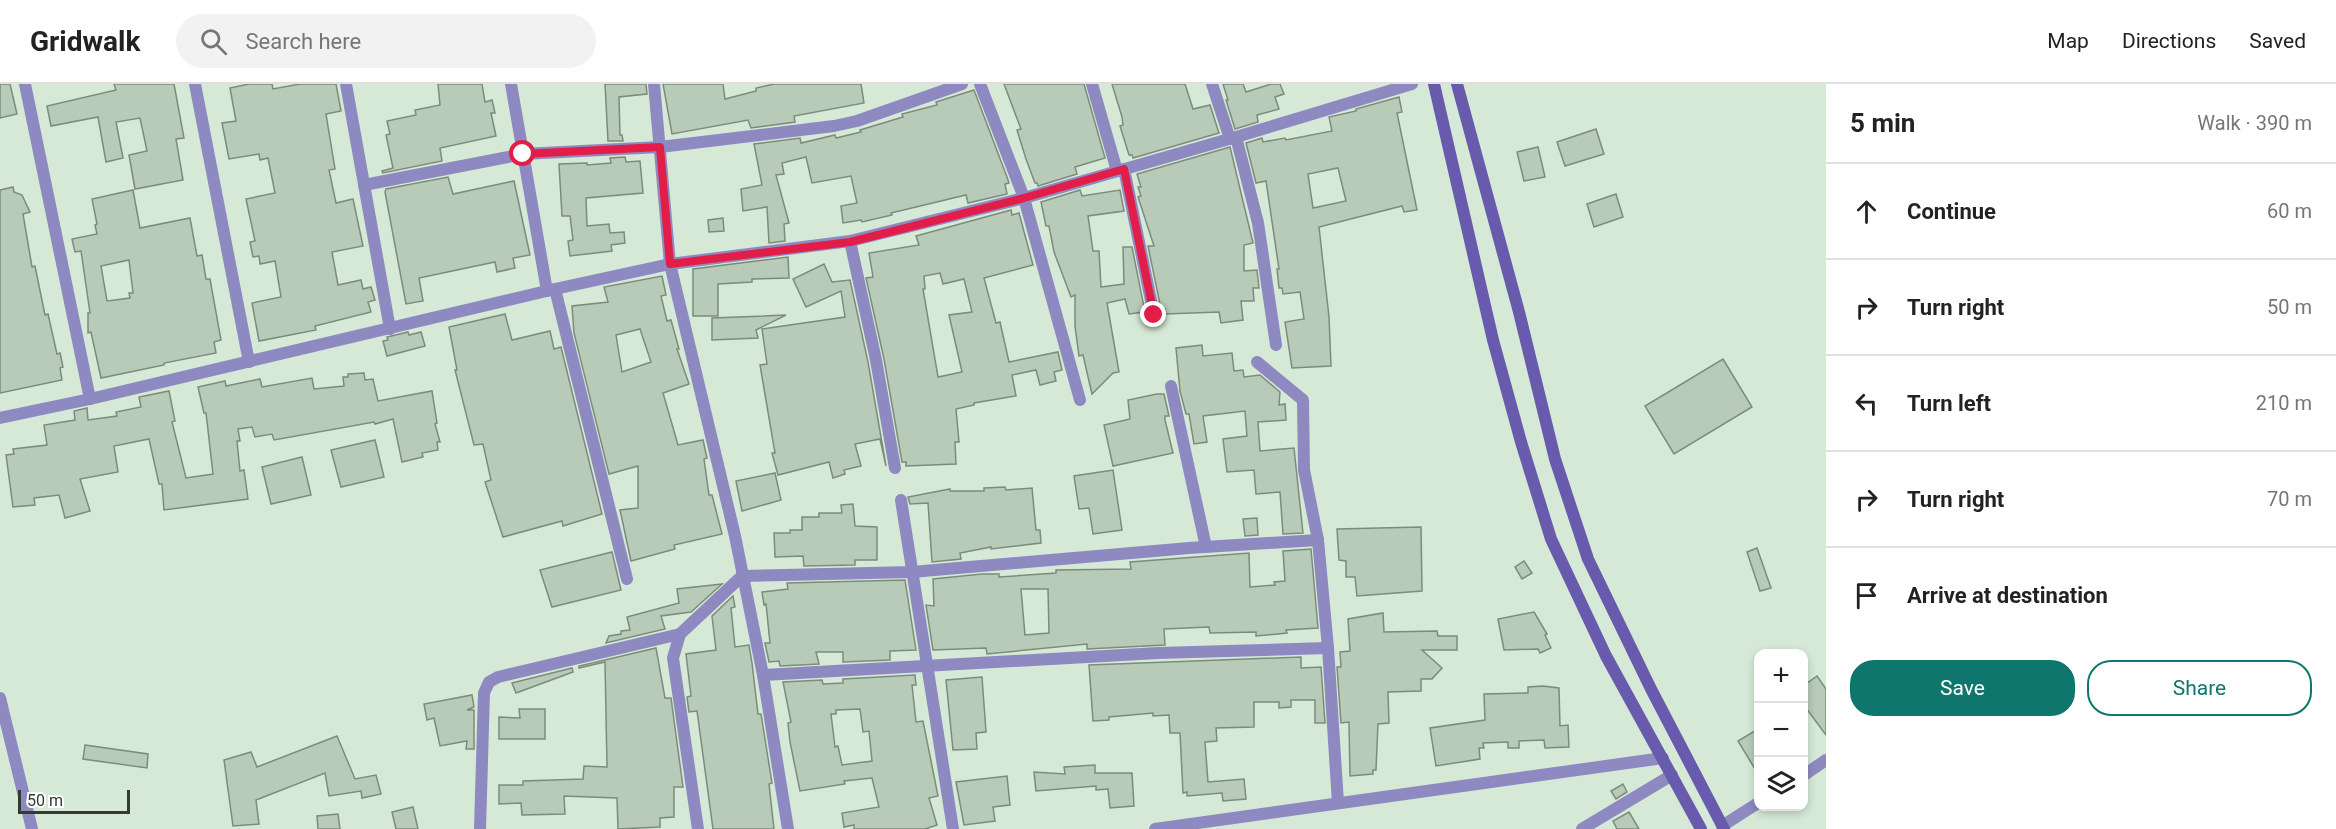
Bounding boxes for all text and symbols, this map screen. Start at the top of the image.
search box [176,14,596,68]
text: Gridwalk [30,25,140,58]
icon: search [197,25,230,58]
text: Search here [245,29,361,54]
text: Map [2047,29,2089,53]
text: Directions [2122,29,2216,53]
text: Saved [2249,29,2306,53]
text: 5 min [1850,108,1915,138]
text: Walk · 390 m [2197,111,2312,135]
route start [509,140,535,166]
icon: ahead [1850,195,1883,228]
text: Continue [1907,199,1996,224]
text: 60 m [2267,199,2312,223]
icon: right [1850,291,1883,324]
text: Turn right [1907,295,2004,320]
text: 50 m [2267,295,2312,319]
route end [1140,301,1166,327]
icon: left [1850,387,1883,420]
text: Turn left [1907,391,1991,416]
text: 210 m [2256,391,2312,415]
icon: right [1850,483,1883,516]
text: Turn right [1907,487,2004,512]
text: 70 m [2267,487,2312,511]
icon: arrive [1850,579,1883,612]
text: Arrive at destination [1907,583,2108,608]
map controls [1754,649,1808,811]
button: + [1754,649,1808,703]
button: Save [1850,660,2075,716]
button: Share [2087,660,2312,716]
button: − [1754,703,1808,757]
button: layers [1754,757,1808,811]
scale bar [18,787,130,814]
text: 50 m [27,791,63,810]

